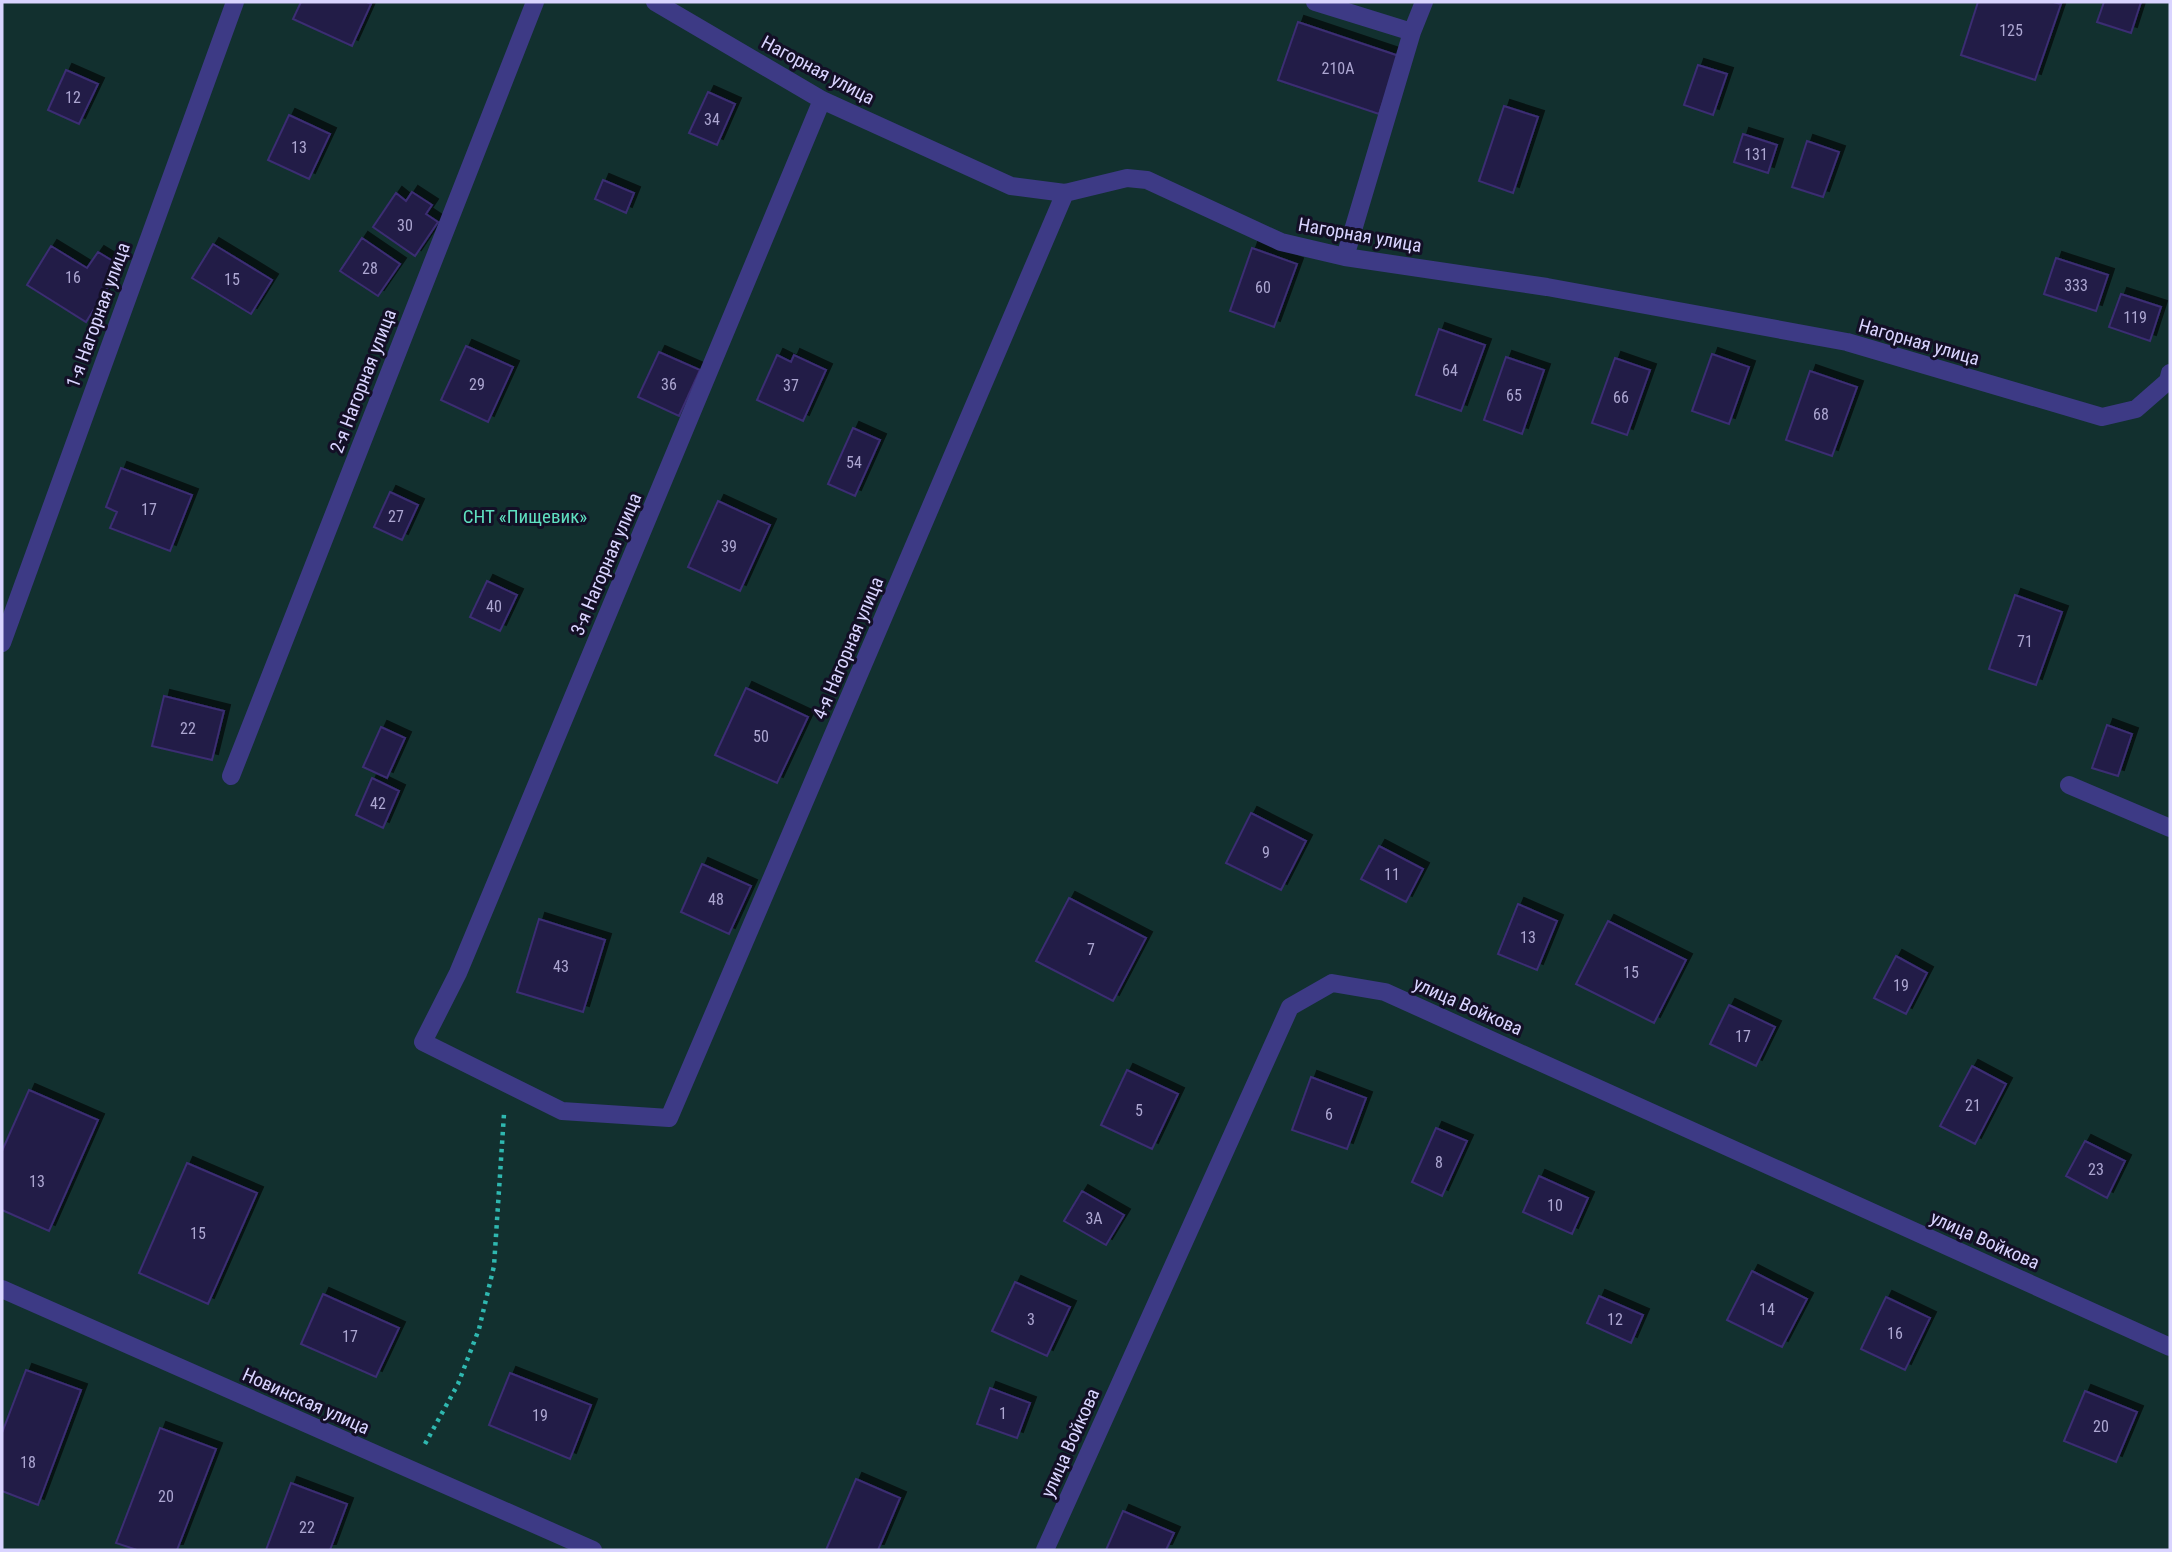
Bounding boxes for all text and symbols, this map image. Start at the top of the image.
house number: 125 [1999,21,2023,40]
street label: Нагорная улица [757,31,879,109]
house number: 210А [1322,59,1354,78]
house number: 12 [65,88,81,107]
house number: 34 [704,110,720,129]
house number: 13 [291,138,307,157]
house number: 131 [1744,145,1768,164]
street label: Нагорная улица [1296,213,1424,257]
house number: 30 [397,216,413,235]
street label: 1-я Нагорная улица [61,239,135,391]
house number: 28 [362,259,378,278]
house number: 16 [65,268,81,287]
house number: 15 [224,270,240,289]
house number: 333 [2064,276,2088,295]
house number: 60 [1255,278,1271,297]
street label: 2-я Нагорная улица [325,306,401,456]
house number: 119 [2123,308,2147,327]
street label: Нагорная улица [1856,314,1982,370]
house number: 64 [1442,361,1458,380]
house number: 29 [469,375,485,394]
house number: 36 [661,375,677,394]
house number: 37 [783,376,799,395]
house number: 65 [1506,386,1522,405]
house number: 66 [1613,388,1629,407]
house number: 68 [1813,405,1829,424]
house number: 54 [846,453,862,472]
street label: 3-я Нагорная улица [566,489,646,639]
house number: 17 [141,500,157,519]
park label: СНТ «Пищевик» [463,505,587,528]
house number: 27 [388,507,404,526]
house number: 39 [721,537,737,556]
street label: 4-я Нагорная улица [808,573,888,723]
house number: 40 [486,597,502,616]
house number: 71 [2017,632,2033,651]
house number: 22 [180,719,196,738]
house number: 50 [753,727,769,746]
house number: 42 [370,794,386,813]
house number: 9 [1262,843,1270,862]
house number: 11 [1384,865,1400,884]
house number: 48 [708,890,724,909]
house number: 13 [1520,928,1536,947]
house number: 7 [1087,940,1095,959]
house number: 43 [553,957,569,976]
house number: 15 [1623,963,1639,982]
street label: улица Войкова [1410,972,1526,1040]
house number: 19 [1893,976,1909,995]
house number: 17 [1735,1027,1751,1046]
house number: 21 [1965,1096,1981,1115]
house number: 5 [1135,1101,1143,1120]
house number: 6 [1325,1105,1333,1124]
house number: 8 [1435,1153,1443,1172]
house number: 23 [2088,1160,2104,1179]
house number: 13 [29,1172,45,1191]
house number: 10 [1547,1196,1563,1215]
street label: улица Войкова [1927,1206,2043,1274]
house number: 3А [1085,1209,1103,1228]
house number: 15 [190,1224,206,1243]
house number: 14 [1759,1300,1775,1319]
house number: 3 [1027,1310,1035,1329]
house number: 12 [1607,1310,1623,1329]
house number: 16 [1887,1324,1903,1343]
house number: 17 [342,1327,358,1346]
street label: Новинская улица [239,1363,373,1439]
street label: улица Войкова [1036,1385,1104,1501]
house number: 1 [999,1404,1007,1423]
house number: 19 [532,1406,548,1425]
house number: 20 [2093,1417,2109,1436]
house number: 18 [20,1453,36,1472]
house number: 20 [158,1487,174,1506]
house number: 22 [299,1518,315,1537]

